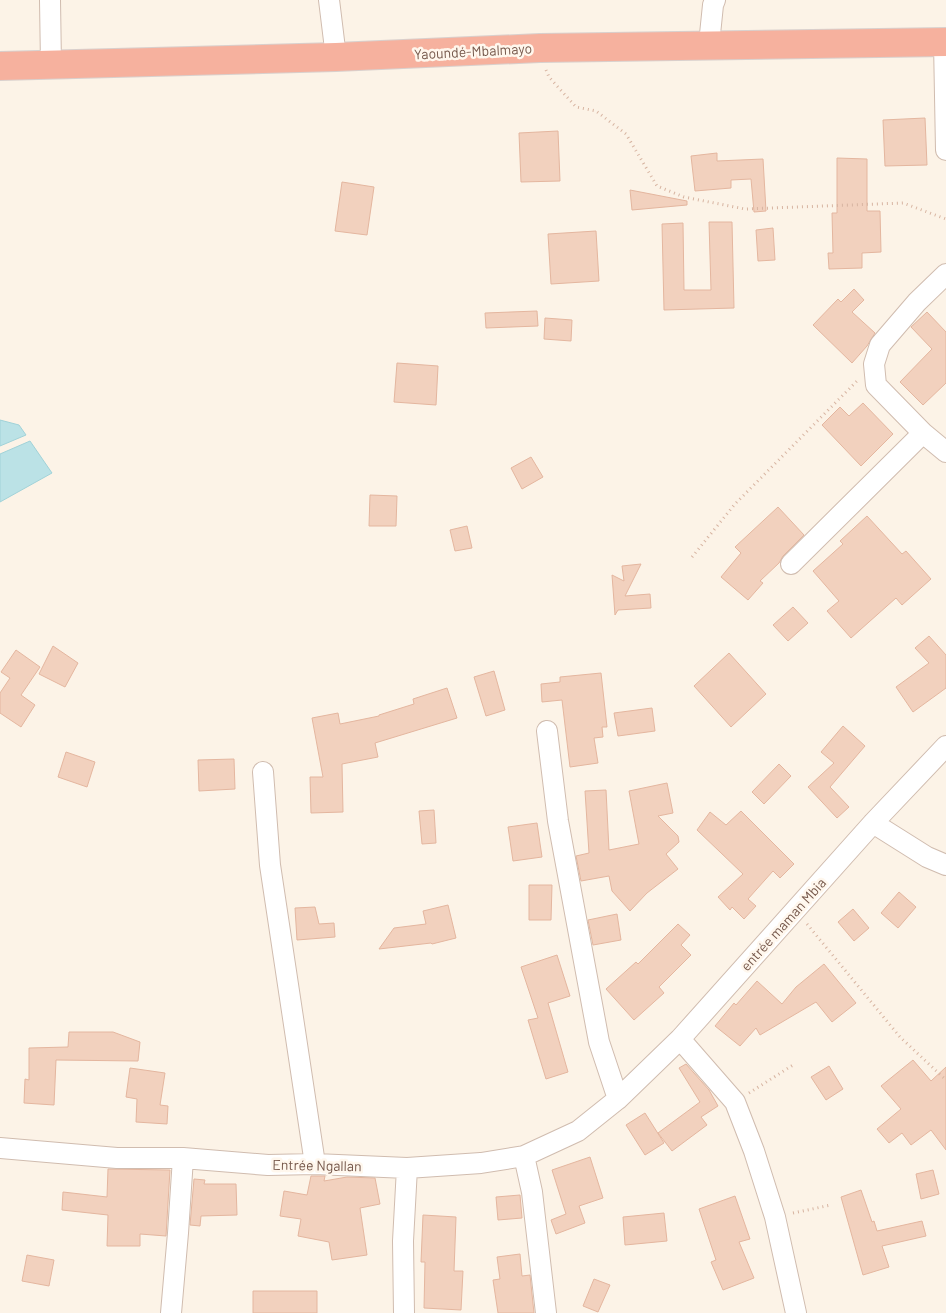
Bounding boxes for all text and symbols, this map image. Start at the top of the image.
street label: Yaoundé-Mbalmayo [414,39,532,63]
street label: entrée maman Mbia [737,874,829,974]
street label: Entrée Ngallan [272,1156,362,1174]

